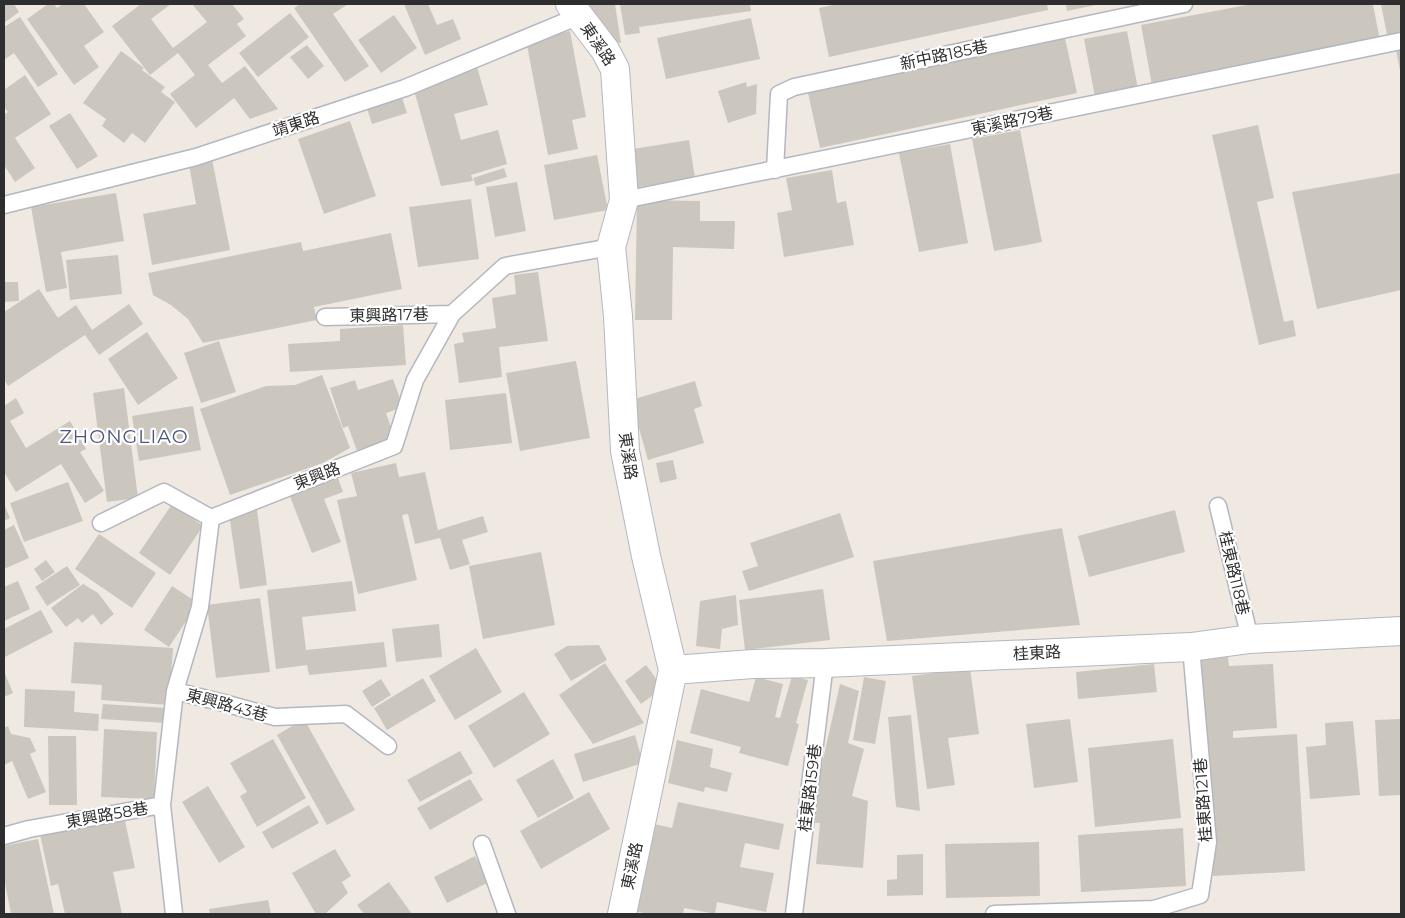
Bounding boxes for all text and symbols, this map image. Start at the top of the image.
street label: 東溪路 [577,19,619,69]
street label: 新中路185巷 [898,36,990,74]
street label: 東溪路79巷 [969,103,1055,139]
street label: 靖東路 [270,108,322,140]
street label: 東興路17巷 [349,305,429,325]
district label: ZHONGLIAO [59,425,189,448]
street label: 東溪路 [615,431,641,481]
street label: 東興路 [291,459,343,493]
street label: 桂東路118巷 [1215,529,1253,617]
street label: 桂東路 [1013,642,1061,664]
street label: 東興路43巷 [184,685,270,725]
street label: 桂東路159巷 [795,743,825,833]
street label: 桂東路121巷 [1191,757,1215,843]
street label: 東興路58巷 [64,798,150,832]
street label: 東溪路 [618,841,646,891]

